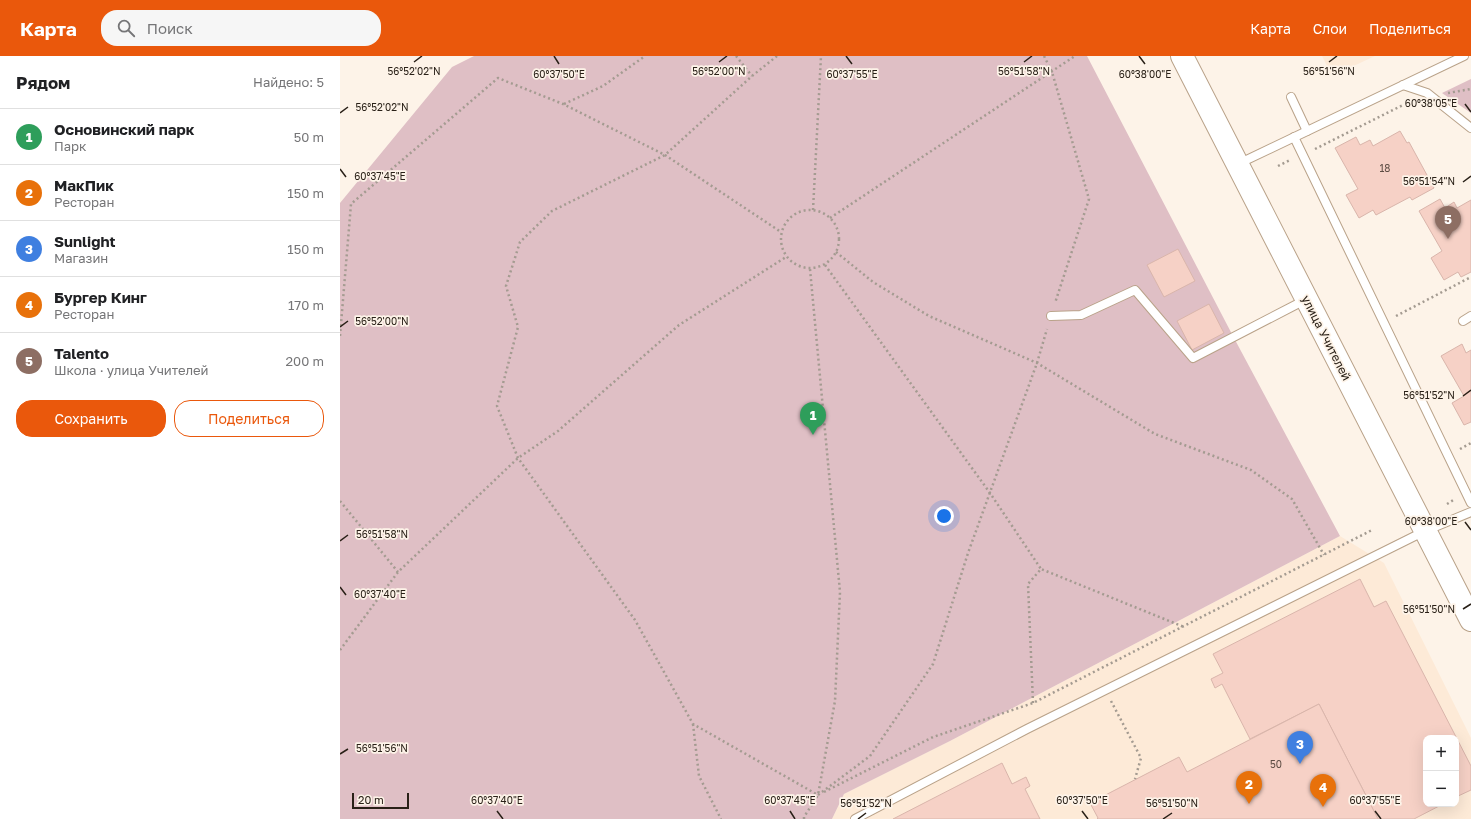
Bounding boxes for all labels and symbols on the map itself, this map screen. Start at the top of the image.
text: 56°52'02"N [387,65,441,77]
text: 56°52'00"N [692,65,746,77]
text: 56°51'58"N [998,65,1050,77]
text: 56°51'56"N [1303,65,1355,77]
text: 60°37'50"E [533,68,585,80]
text: 60°37'55"E [826,68,878,80]
text: 60°38'00"E [1119,68,1171,80]
text: 60°38'05"E [1405,97,1457,109]
text: 56°52'02"N [355,101,409,113]
house number: 18 [1380,162,1390,174]
text: 60°37'45"E [354,170,406,182]
text: 56°51'54"N [1403,175,1455,187]
pin: 5 [1435,206,1461,239]
street label: улица Учителей [1298,293,1354,383]
text: 56°52'00"N [355,315,409,327]
text: 56°51'52"N [1403,389,1455,401]
pin: 1 [800,402,826,435]
your location [934,506,954,526]
text: 60°38'00"E [1405,515,1457,527]
text: 56°51'58"N [356,528,408,540]
text: 60°37'40"E [354,588,406,600]
text: 56°51'50"N [1403,603,1455,615]
pin: 3 [1287,731,1313,764]
text: 56°51'56"N [356,742,408,754]
house number: 50 [1270,758,1282,770]
pin: 2 [1236,771,1262,804]
pin: 4 [1310,774,1336,807]
scale bar [352,791,409,810]
text: 60°37'40"E [471,794,523,806]
text: 60°37'45"E [764,794,816,806]
text: 60°37'50"E [1056,794,1108,806]
text: 60°37'55"E [1349,794,1401,806]
text: 56°51'52"N [840,797,892,809]
text: 56°51'50"N [1146,797,1198,809]

